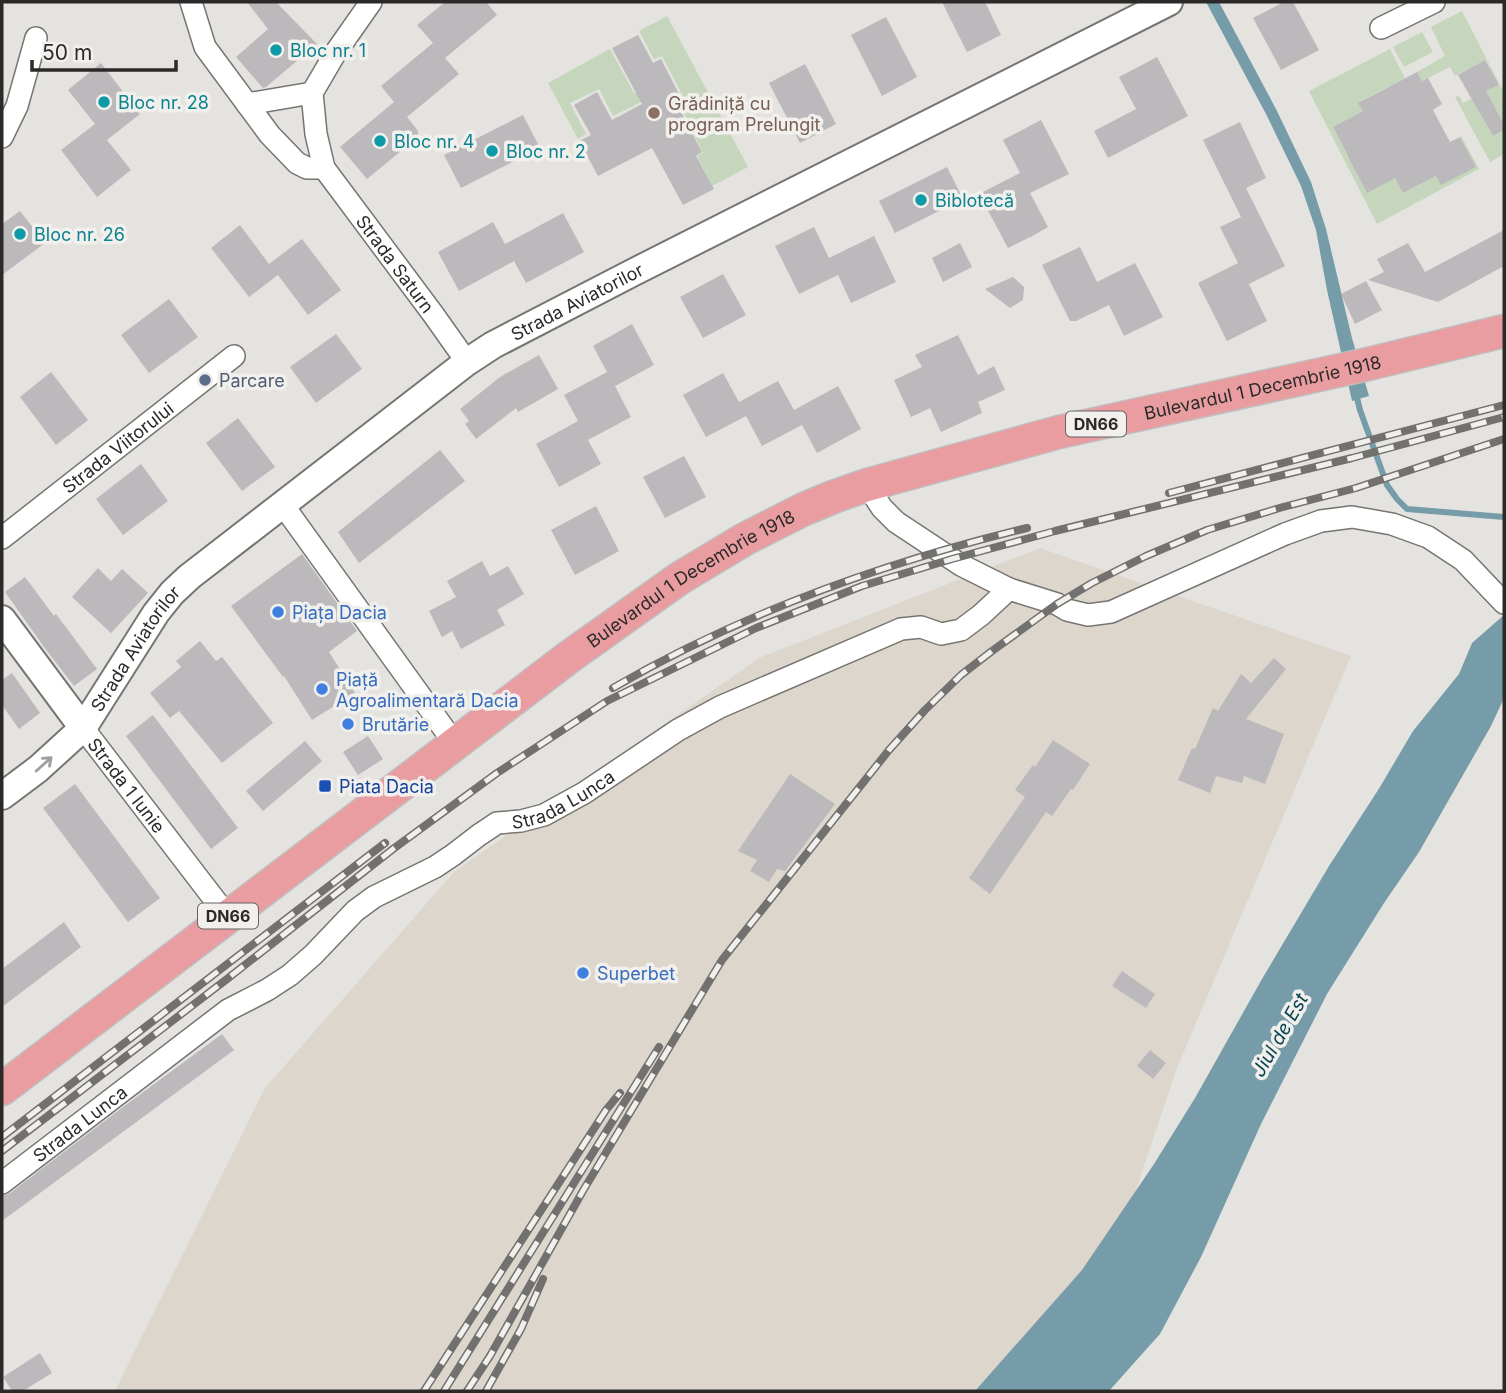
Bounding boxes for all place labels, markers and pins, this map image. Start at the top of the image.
place label: Bloc nr. 1 [290,40,366,61]
marker: Bloc nr. 1 [268,42,284,58]
place label: Bloc nr. 28 [118,92,209,113]
place label: Grădiniță cu program Prelungit [668,93,821,135]
marker: Bloc nr. 28 [96,94,112,110]
marker: Grădiniță cu program Prelungit [646,105,662,121]
place label: Bloc nr. 4 [394,131,474,152]
marker: Bloc nr. 4 [372,133,388,149]
place label: Bloc nr. 2 [506,141,586,162]
marker: Bloc nr. 2 [484,143,500,159]
place label: Biblotecă [935,190,1014,211]
marker: Biblotecă [913,192,929,208]
place label: Bloc nr. 26 [34,224,125,245]
marker: Bloc nr. 26 [12,226,28,242]
place label: Parcare [219,370,285,391]
marker: Parcare [197,372,213,388]
place label: Piața Dacia [292,602,387,624]
marker: Piața Dacia [270,604,286,620]
place label: Piață Agroalimentară Dacia [336,669,519,711]
marker: Piață Agroalimentară Dacia [314,681,330,697]
place label: Brutărie [362,714,429,735]
marker: Brutărie [340,716,356,732]
place label: Piata Dacia [339,776,434,797]
marker: Piata Dacia [317,778,333,794]
place label: Superbet [597,963,675,984]
marker: Superbet [575,965,591,981]

